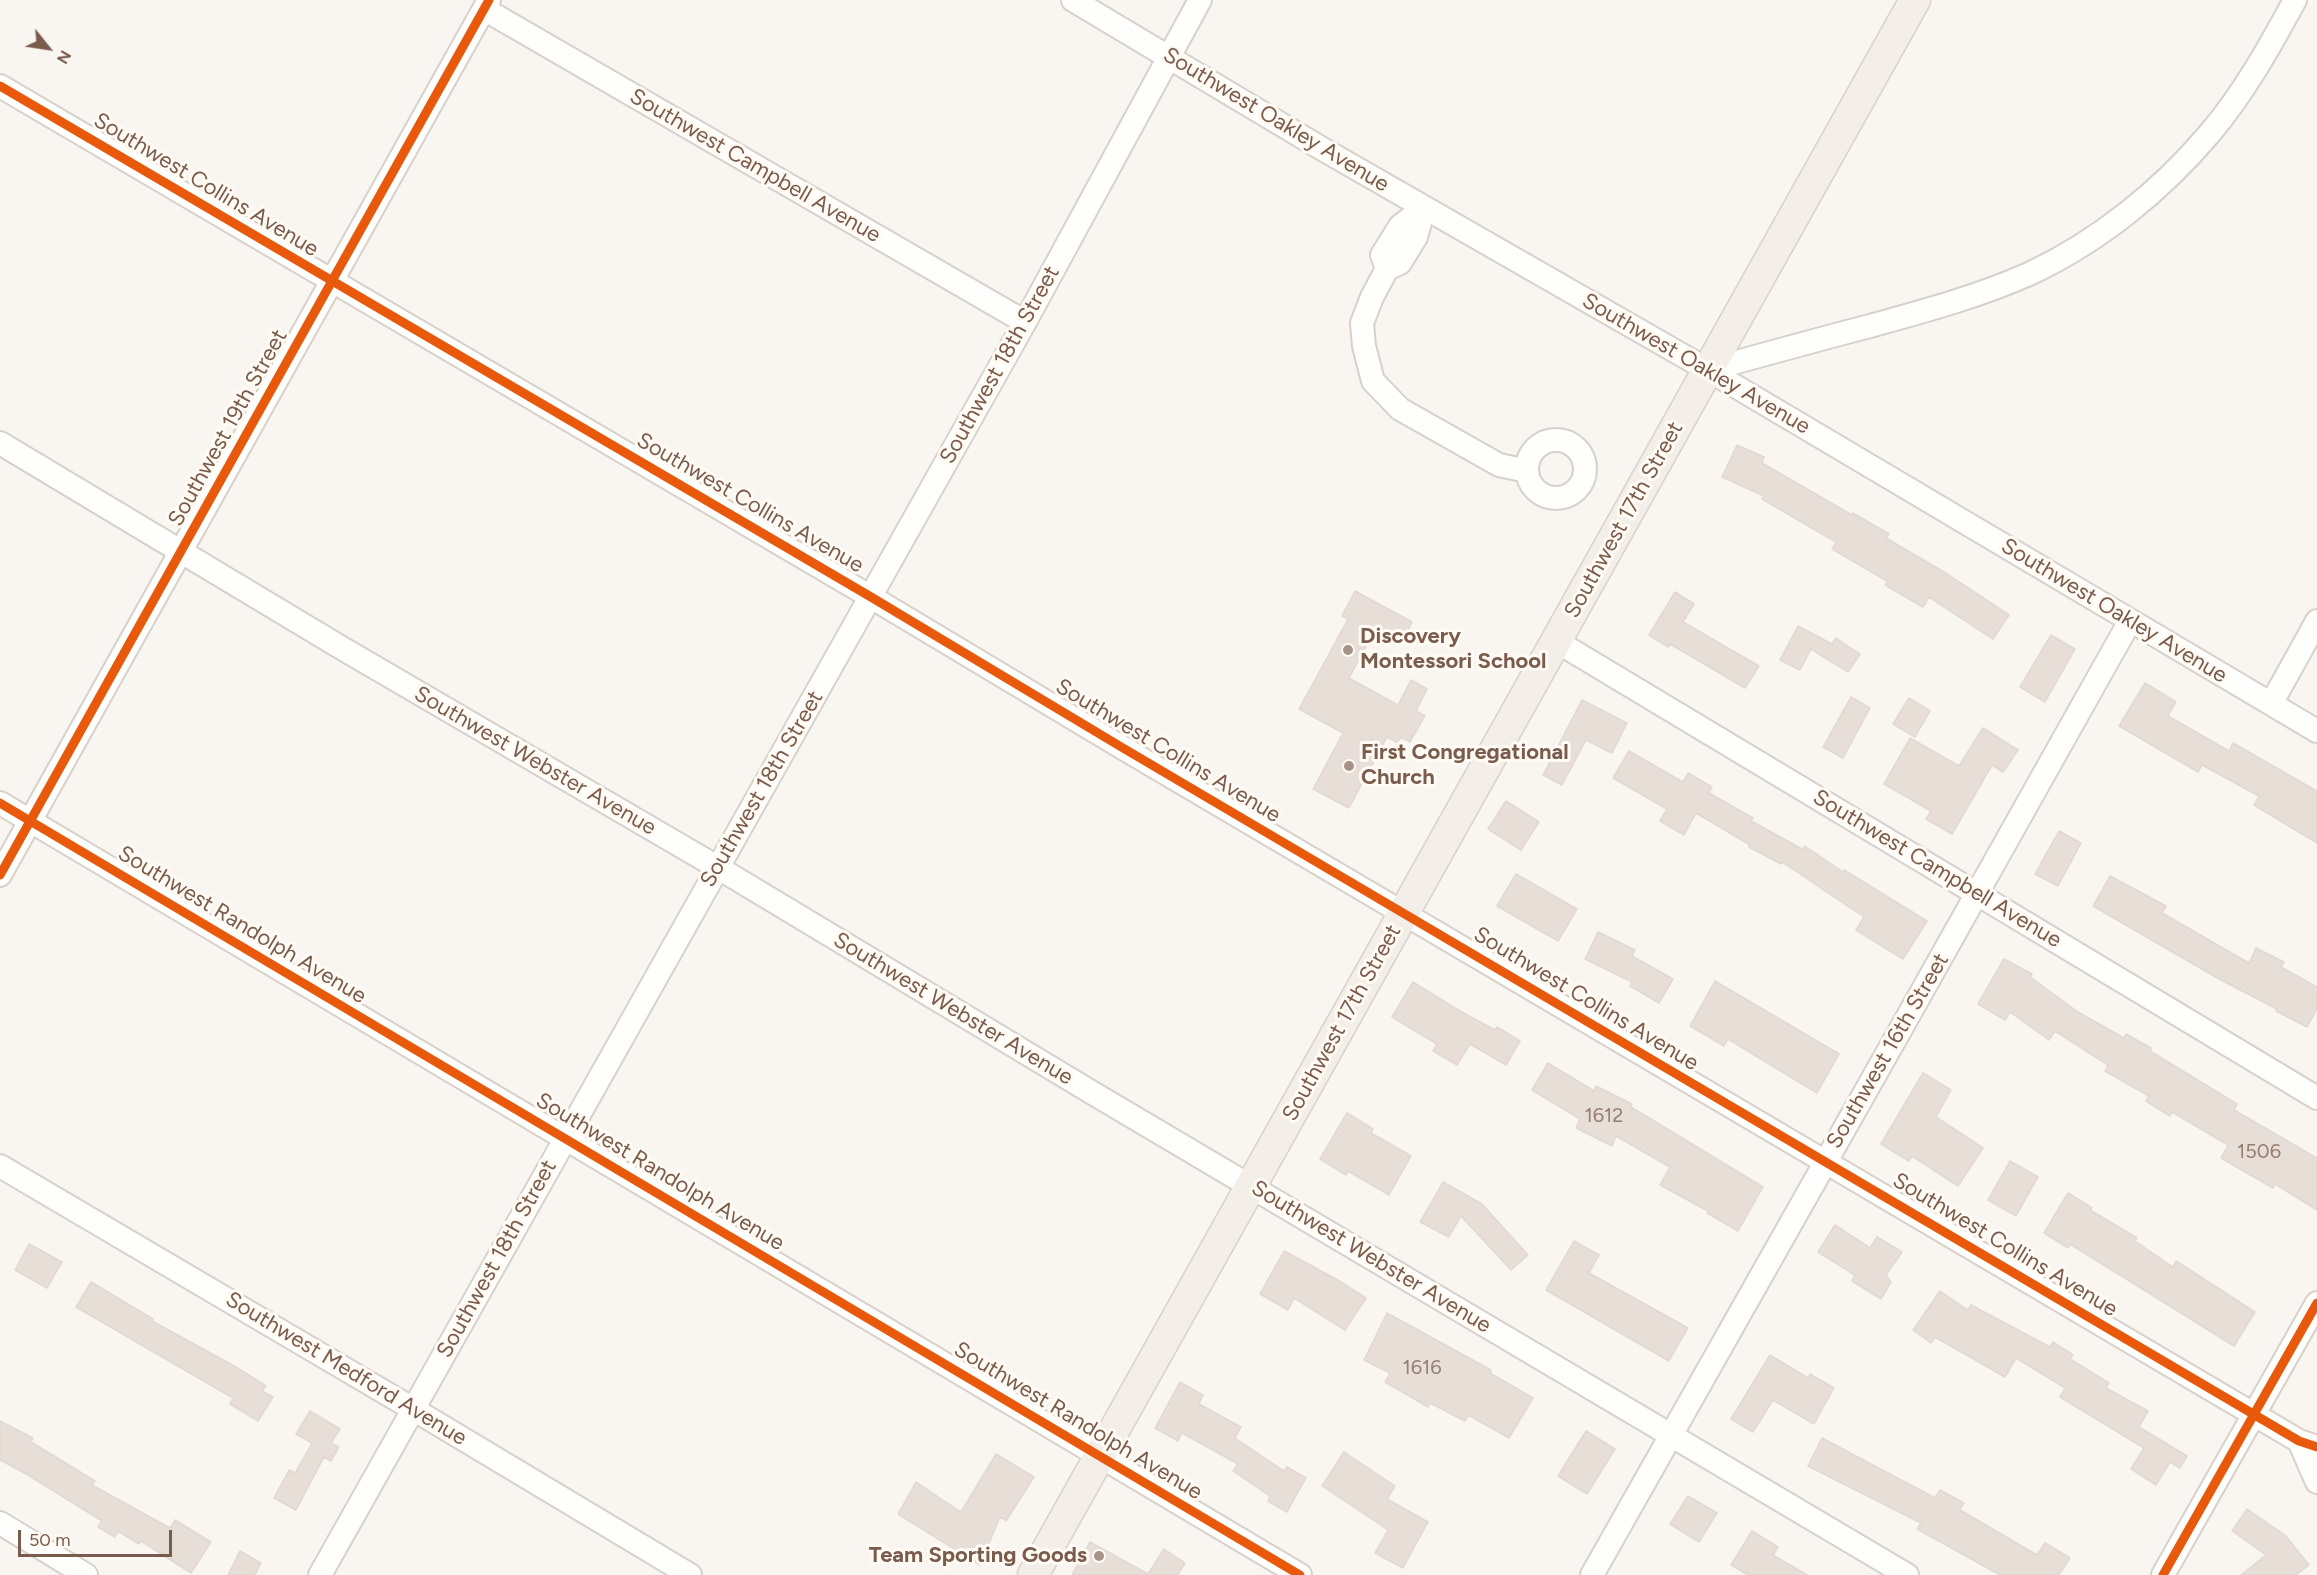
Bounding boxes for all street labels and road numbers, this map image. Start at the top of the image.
street label: Southwest Oakley Avenue [1158,42,1394,198]
street label: Southwest Campbell Avenue [625,83,885,249]
street label: Southwest Collins Avenue [89,107,323,263]
street label: Southwest 18th Street [935,261,1065,469]
street label: Southwest Oakley Avenue [1577,288,1815,440]
street label: Southwest 19th Street [163,325,293,531]
street label: Southwest 17th Street [1559,417,1689,623]
street label: Southwest Collins Avenue [632,427,868,579]
street label: Southwest Oakley Avenue [1996,533,2232,689]
street label: Southwest Collins Avenue [1051,673,1285,829]
street label: Southwest Webster Avenue [409,681,661,841]
street label: Southwest 18th Street [695,686,829,892]
street label: Southwest Campbell Avenue [1808,784,2066,954]
street label: Southwest Randolph Avenue [113,840,371,1010]
street label: Southwest 17th Street [1277,920,1407,1126]
street label: Southwest Collins Avenue [1469,921,1703,1077]
street label: Southwest Webster Avenue [828,927,1078,1091]
street label: Southwest 16th Street [1821,949,1955,1153]
street label: Southwest Randolph Avenue [531,1087,789,1257]
street label: Southwest 18th Street [432,1155,562,1363]
street label: Southwest Collins Avenue [1888,1167,2122,1323]
street label: Southwest Webster Avenue [1246,1175,1496,1339]
street label: Southwest Medford Avenue [221,1286,471,1452]
street label: Southwest Randolph Avenue [949,1336,1207,1506]

